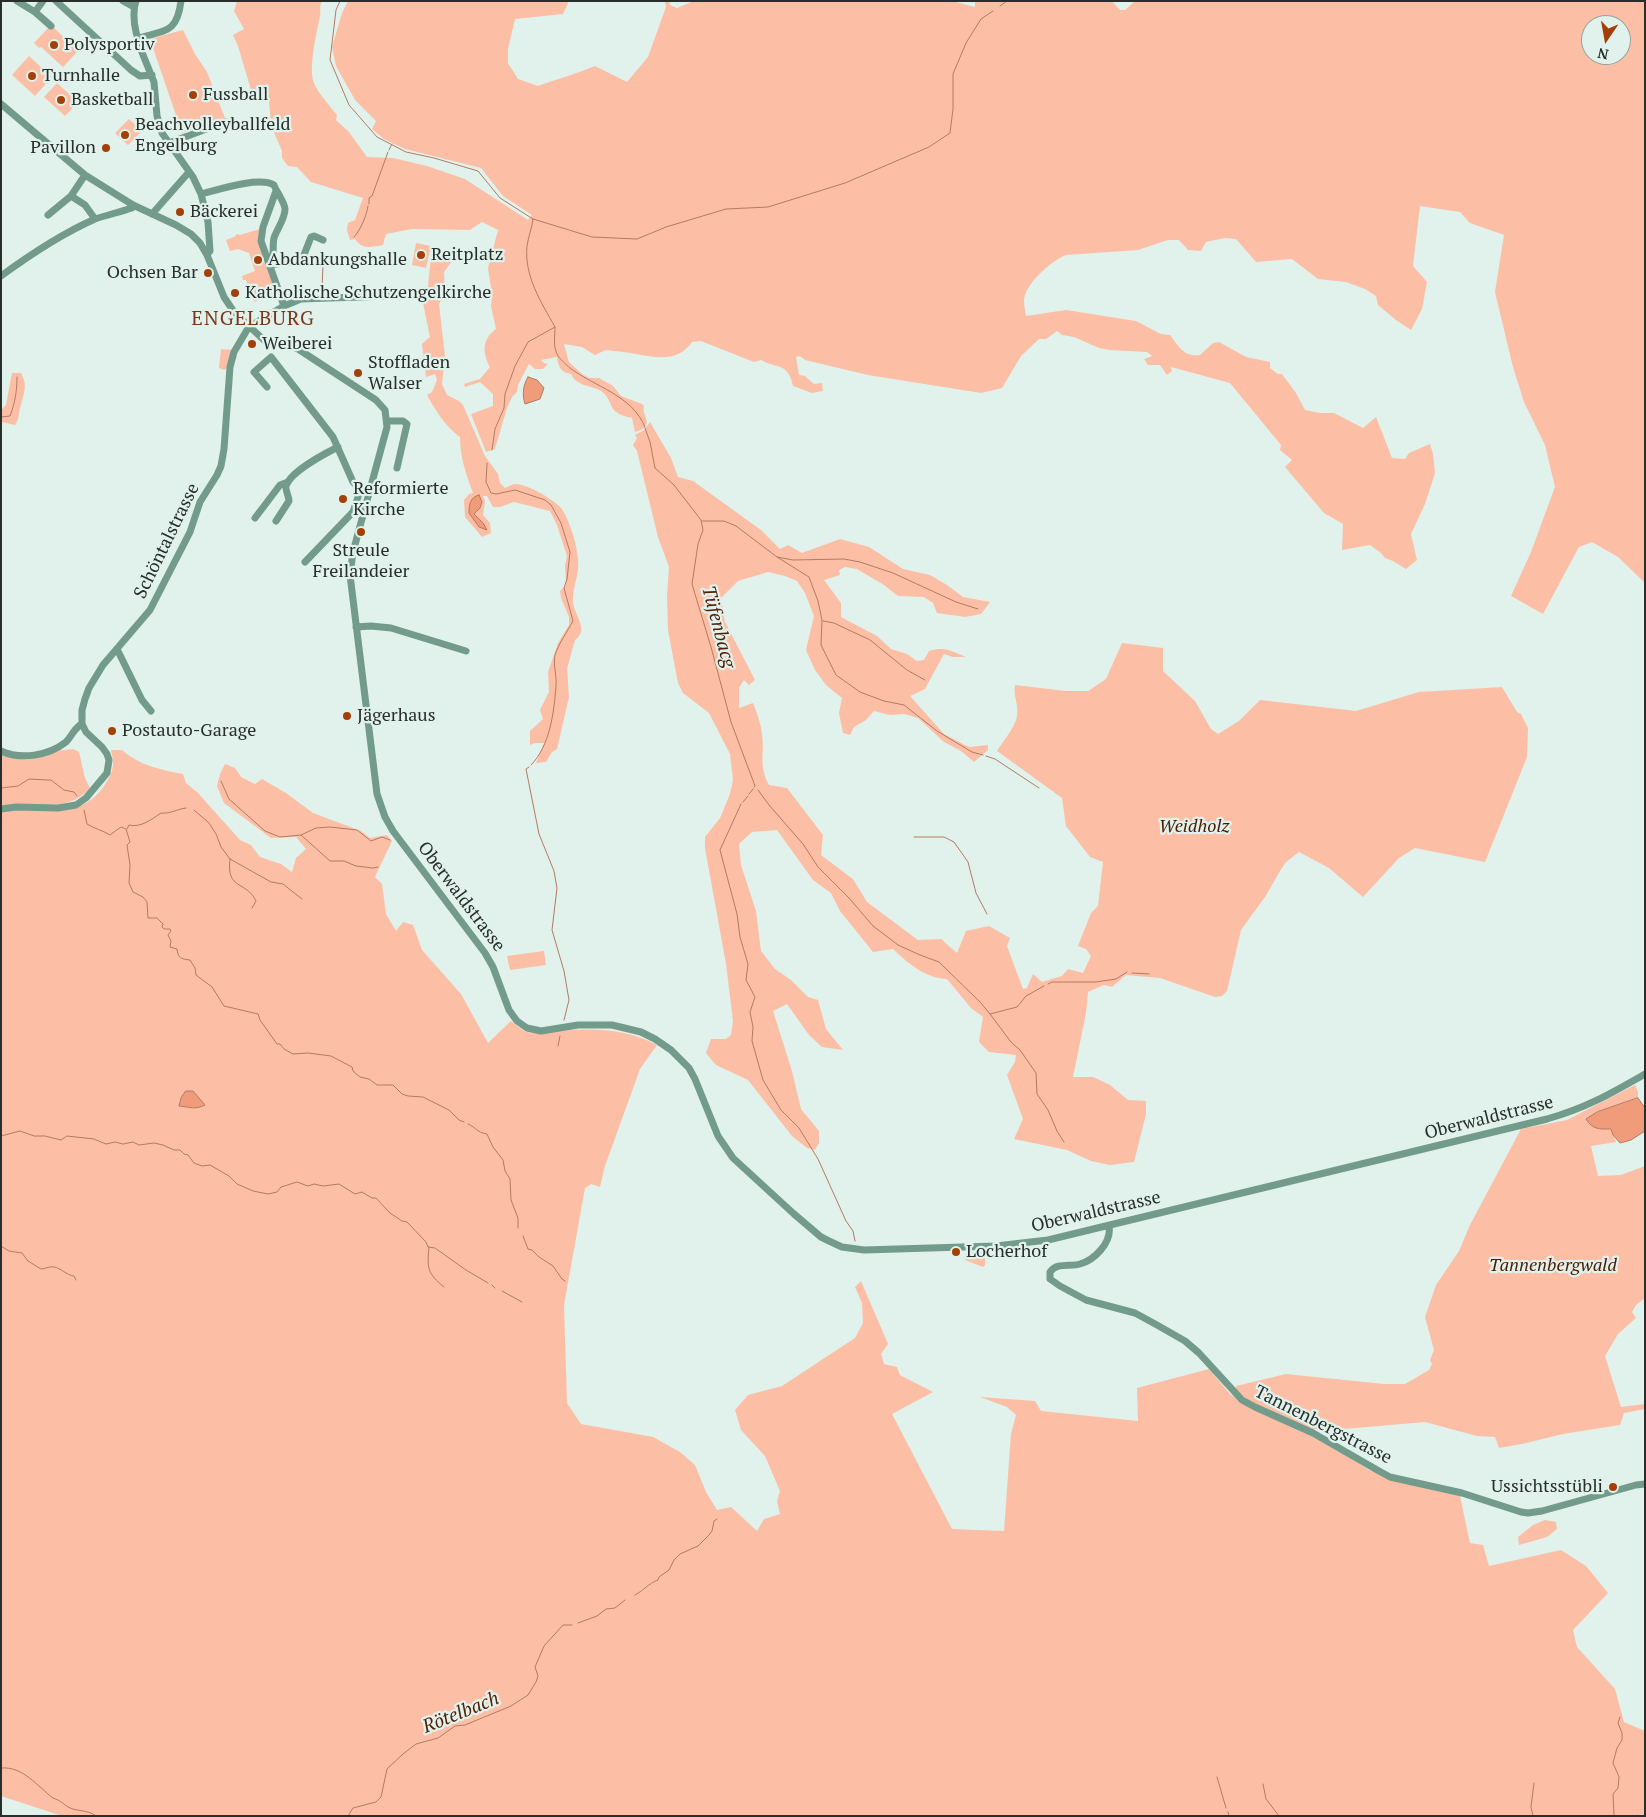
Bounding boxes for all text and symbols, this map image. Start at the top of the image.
north arrow [1581,15,1631,65]
place label: Polysportiv [64,34,155,56]
marker: Polysportiv [48,39,60,51]
text: N [1596,44,1610,65]
place label: Turnhalle [42,65,120,87]
marker: Turnhalle [26,70,38,82]
place label: Fussball [203,84,268,106]
place label: Basketball [71,89,153,111]
marker: Fussball [187,89,199,101]
marker: Basketball [55,94,67,106]
place label: Beachvolleyballfeld Engelburg [135,114,291,156]
marker: Beachvolleyballfeld Engelburg [119,129,131,141]
place label: Pavillon [30,137,96,159]
marker: Pavillon [100,142,112,154]
place label: Bäckerei [190,201,258,223]
marker: Bäckerei [174,206,186,218]
place label: Reitplatz [431,244,503,266]
place label: Abdankungshalle [268,249,407,271]
marker: Reitplatz [415,249,427,261]
marker: Abdankungshalle [252,254,264,266]
place label: Ochsen Bar [107,262,198,284]
marker: Ochsen Bar [202,267,214,279]
place label: Katholische Schutzengelkirche [245,282,491,304]
marker: Katholische Schutzengelkirche [229,287,241,299]
district label: ENGELBURG [190,307,316,331]
place label: Weiberei [262,333,332,355]
marker: Weiberei [246,338,258,350]
place label: Stoffladen Walser [368,352,450,394]
marker: Stoffladen Walser [352,367,364,379]
place label: Reformierte Kirche [353,478,449,520]
street label: Schöntalstrasse [130,480,204,602]
marker: Reformierte Kirche [337,493,349,505]
marker: Streule Freilandeier [355,526,367,538]
place label: Streule Freilandeier [313,540,409,582]
water label: Tüfenbacg [696,583,740,671]
place label: Jägerhaus [357,705,435,727]
marker: Jägerhaus [341,710,353,722]
place label: Postauto-Garage [122,720,256,742]
marker: Postauto-Garage [106,725,118,737]
park label: Weidholz [1159,816,1229,838]
street label: Oberwaldstrasse [413,838,509,956]
street label: Oberwaldstrasse [1422,1092,1556,1144]
street label: Oberwaldstrasse [1029,1187,1163,1237]
place label: Locherhof [966,1241,1047,1263]
marker: Locherhof [950,1246,962,1258]
park label: Tannenbergwald [1489,1255,1617,1277]
street label: Tannenbergstrasse [1251,1381,1395,1469]
place label: Ussichtsstübli [1491,1476,1603,1498]
marker: Ussichtsstübli [1607,1481,1619,1493]
water label: Rötelbach [420,1687,502,1739]

